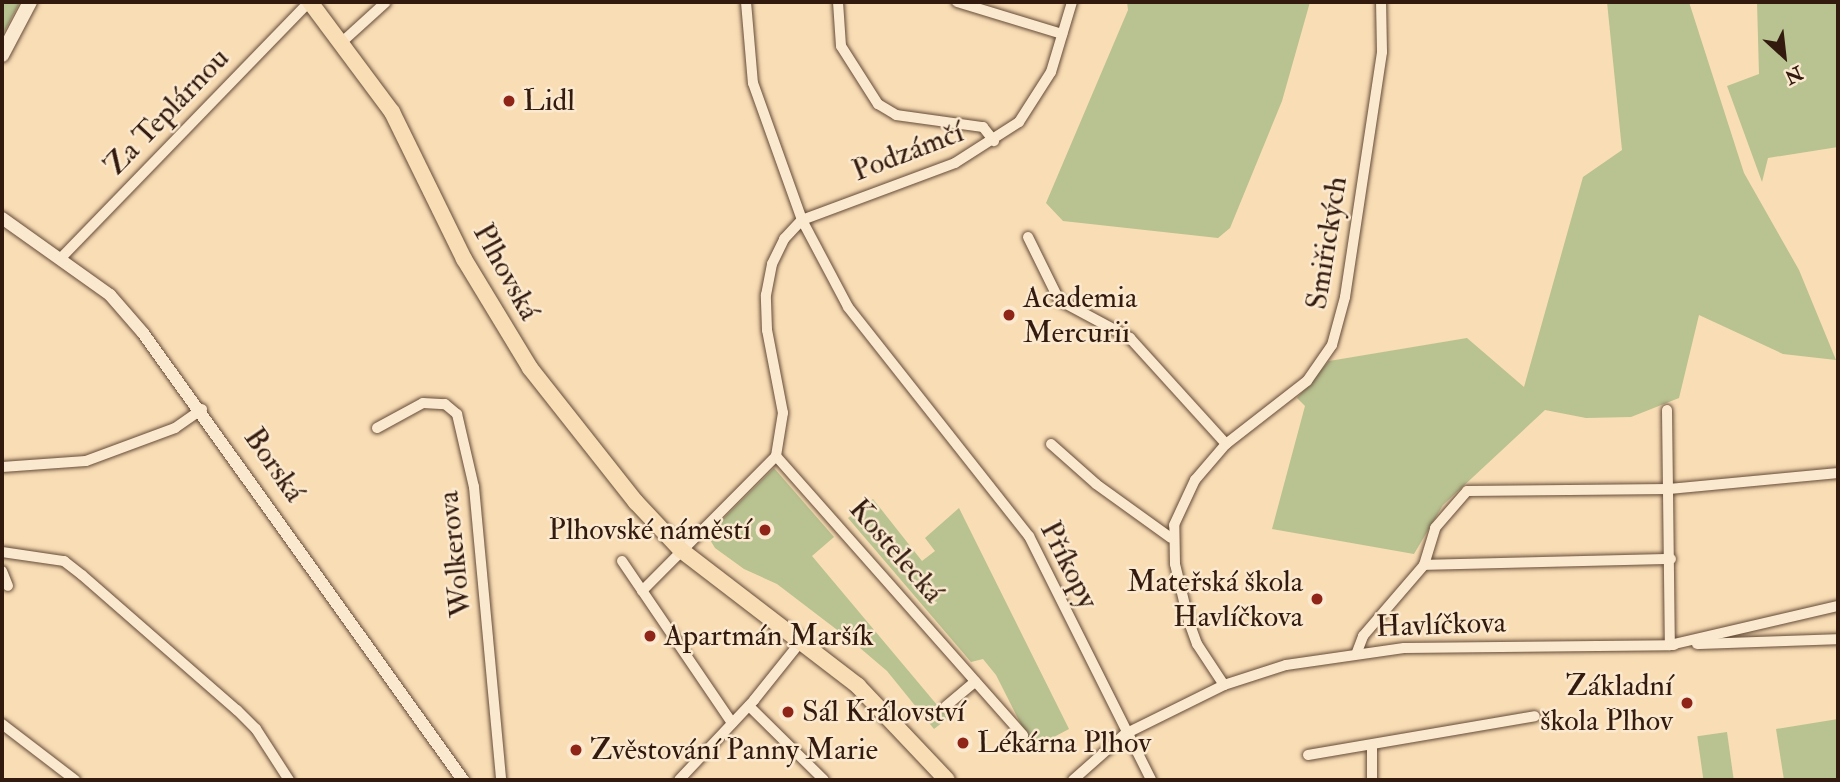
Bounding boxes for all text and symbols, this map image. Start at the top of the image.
north arrow [1749,21,1819,91]
street label: Za Teplárnou [97,41,237,183]
text: N [1781,60,1807,89]
place label: Lidl [523,83,575,119]
marker: Lidl [501,93,517,109]
street label: Podzámčí [847,114,969,190]
street label: Smiřických [1299,174,1355,312]
street label: Plhovská [465,217,547,327]
place label: Academia Mercurii [1023,280,1137,350]
marker: Academia Mercurii [1001,307,1017,323]
street label: Borská [236,421,312,509]
street label: Wolkerova [430,489,480,619]
street label: Kostelecká [841,492,951,610]
place label: Plhovské náměstí [548,512,751,548]
street label: Příkopy [1032,515,1106,615]
marker: Plhovské náměstí [757,522,773,538]
place label: Mateřská škola Havlíčkova [1127,564,1303,634]
marker: Mateřská škola Havlíčkova [1309,591,1325,607]
street label: Havlíčkova [1375,605,1507,645]
place label: Apartmán Maršík [664,618,874,654]
marker: Apartmán Maršík [642,628,658,644]
place label: Základní škola Plhov [1540,668,1673,738]
place label: Sál Království [802,694,965,730]
marker: Základní škola Plhov [1679,695,1695,711]
marker: Sál Království [780,704,796,720]
place label: Lékárna Plhov [977,725,1151,761]
place label: Zvěstování Panny Marie [590,732,878,768]
marker: Lékárna Plhov [955,735,971,751]
marker: Zvěstování Panny Marie [568,742,584,758]

